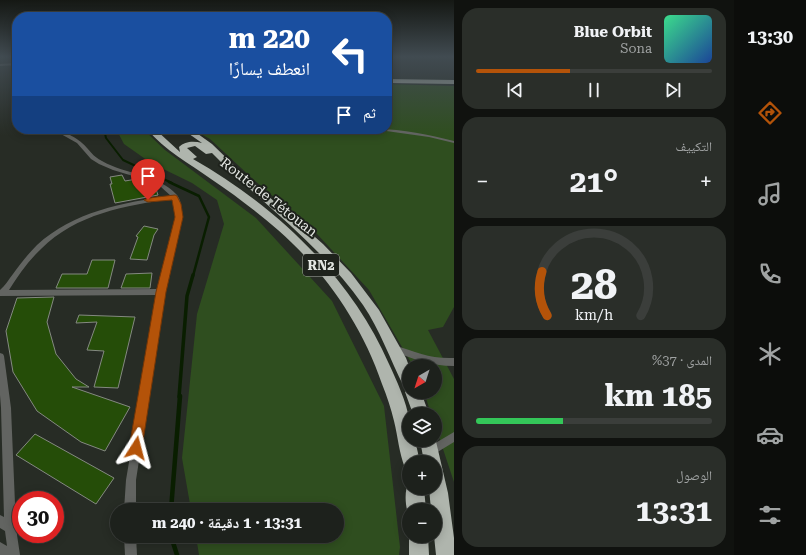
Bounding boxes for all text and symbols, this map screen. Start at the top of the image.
text: 220 m [229,22,310,55]
text: Blue Orbit [574,23,652,41]
text: 13:30 [747,26,793,47]
icon: left [324,28,376,80]
text: Sona [620,41,652,56]
text: انعطف يسارًا [229,58,310,79]
icon: previous [504,79,526,101]
icon: pause [583,79,605,101]
icon: next [662,79,684,101]
icon: directions [756,99,784,127]
icon: arrive [333,104,355,126]
text: ثم [363,104,376,122]
text: التكييف [676,139,712,154]
street label: Route de Tétouan [217,154,321,240]
pin [131,159,165,200]
text: 21° [570,164,618,199]
icon: arrive [137,165,159,187]
text: − [476,169,488,194]
text: + [700,169,712,194]
icon: music [756,180,784,208]
road number: RN2 [303,254,339,276]
text: 28 [571,259,617,308]
icon: phone [756,260,784,288]
text: km/h [575,306,613,322]
icon: climate [756,340,784,368]
text: المدى · 37% [652,353,712,368]
north arrow [402,359,442,399]
map controls [402,359,442,543]
text: 185 km [604,378,712,413]
button: layers [402,407,442,447]
icon: car [756,421,784,449]
position arrow [115,427,157,469]
button: + [402,455,442,495]
text: الوصول [676,468,712,483]
speed limit sign: 30 [12,491,64,543]
text: 13:31 [635,493,712,528]
icon: filters [756,501,784,529]
button: − [402,503,442,543]
text: 13:31 · 1 دقيقة · 240 m [152,514,302,532]

